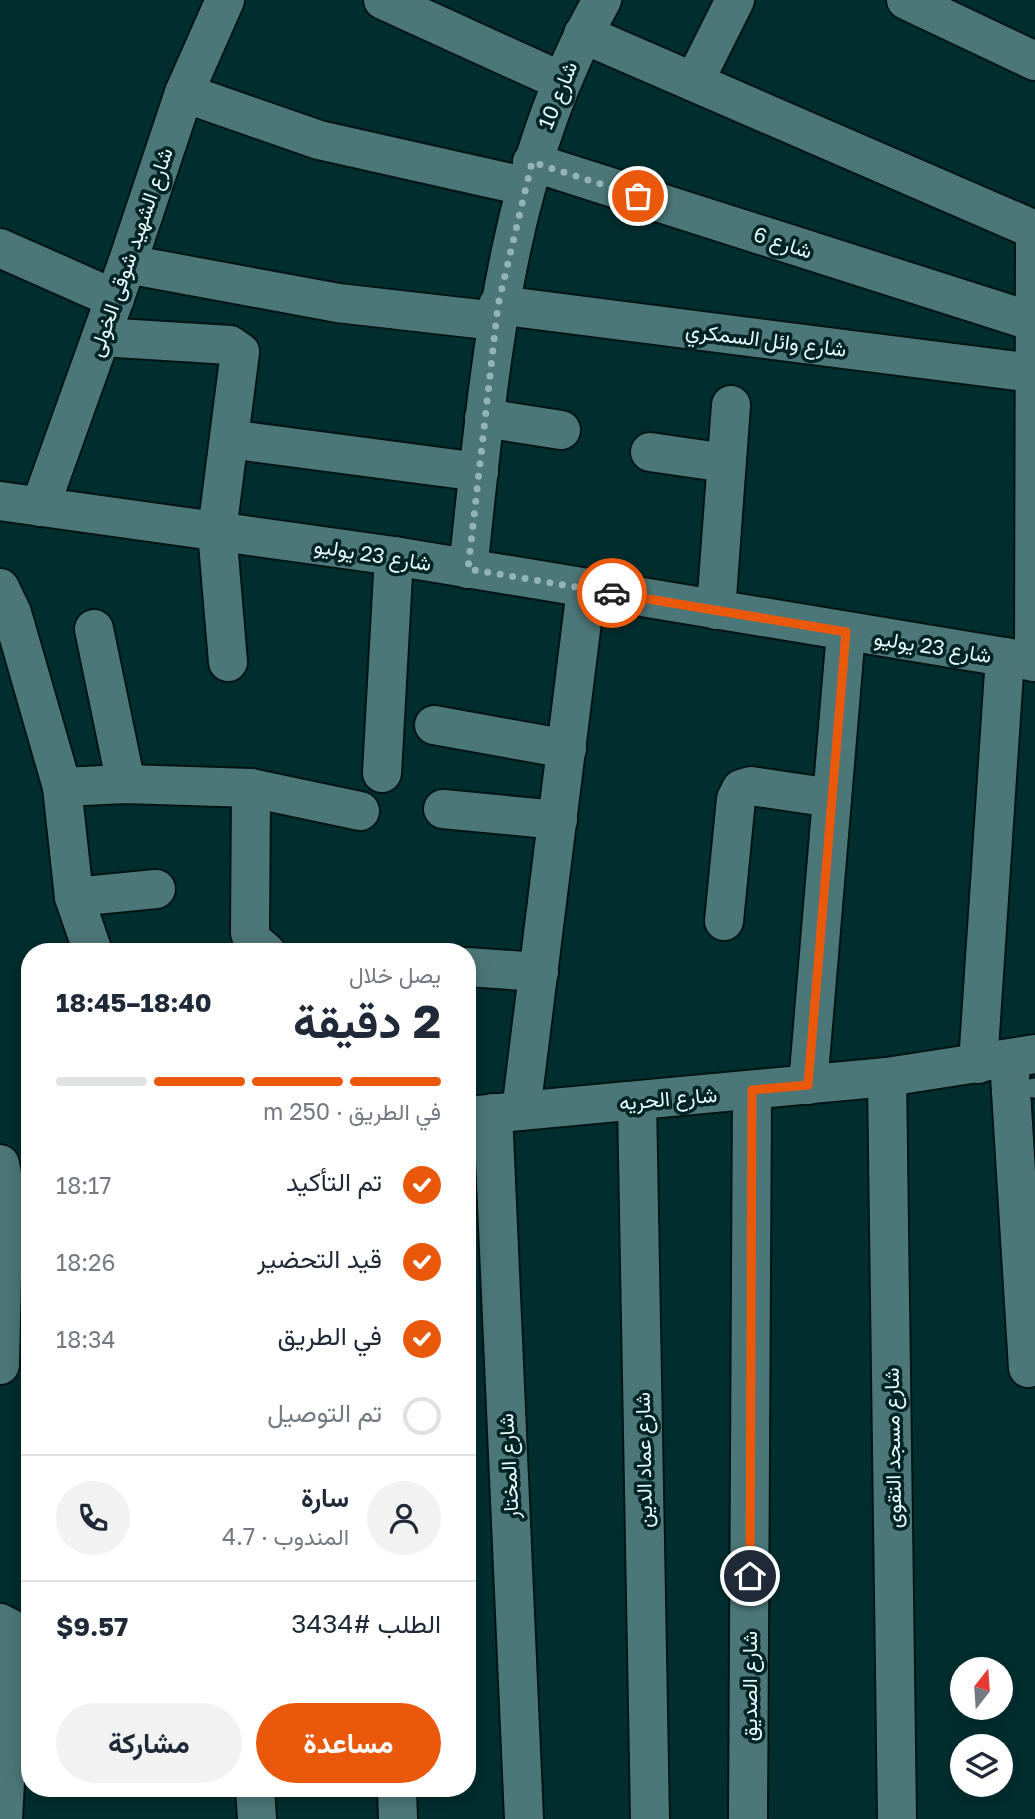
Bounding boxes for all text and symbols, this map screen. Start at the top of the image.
street label: شارع 10 [532,57,584,133]
street label: شارع الشهيد شوقى الخولى [82,144,180,361]
pin [608,166,668,226]
icon: bag [619,177,657,215]
street label: شارع 6 [750,220,816,266]
street label: شارع وائل السمكري [684,316,848,367]
street label: شارع 23 يوليو [312,532,434,578]
courier [577,558,647,628]
icon: car [593,574,631,612]
street label: شارع 23 يوليو [872,624,994,670]
text: يصل خلال [349,960,441,988]
text: 18:40–18:45 [56,987,212,1018]
text: 2 دقيقة [293,993,441,1048]
street label: شارع الحريه [618,1081,718,1117]
text: في الطريق · 250 m [263,1097,441,1125]
text: تم التأكيد [286,1166,382,1197]
icon: check [403,1166,441,1204]
text: 18:17 [56,1171,111,1199]
text: قيد التحضير [257,1243,382,1274]
icon: check [403,1243,441,1281]
text: 18:26 [56,1248,115,1276]
text: في الطريق [277,1320,382,1351]
icon: check [403,1320,441,1358]
text: 18:34 [56,1325,116,1353]
street label: شارع مسجد التقوى [878,1367,908,1529]
street label: شارع عماد الدين [629,1392,659,1528]
text: تم التوصيل [267,1397,382,1428]
street label: شارع المختار [492,1413,526,1520]
button: phone [56,1481,130,1555]
button: person [367,1481,441,1555]
text: سارة [301,1482,349,1513]
text: المندوب · 4.7 [222,1522,349,1550]
pin [720,1546,780,1606]
icon: home [731,1557,769,1595]
text: الطلب #3434 [291,1608,441,1639]
text: $9.57 [56,1611,128,1642]
street label: شارع الصديق [736,1631,764,1741]
north arrow [950,1657,1013,1720]
map controls [950,1657,1013,1797]
button: مشاركة [56,1703,242,1783]
button: مساعدة [256,1703,441,1783]
button: layers [950,1734,1013,1797]

